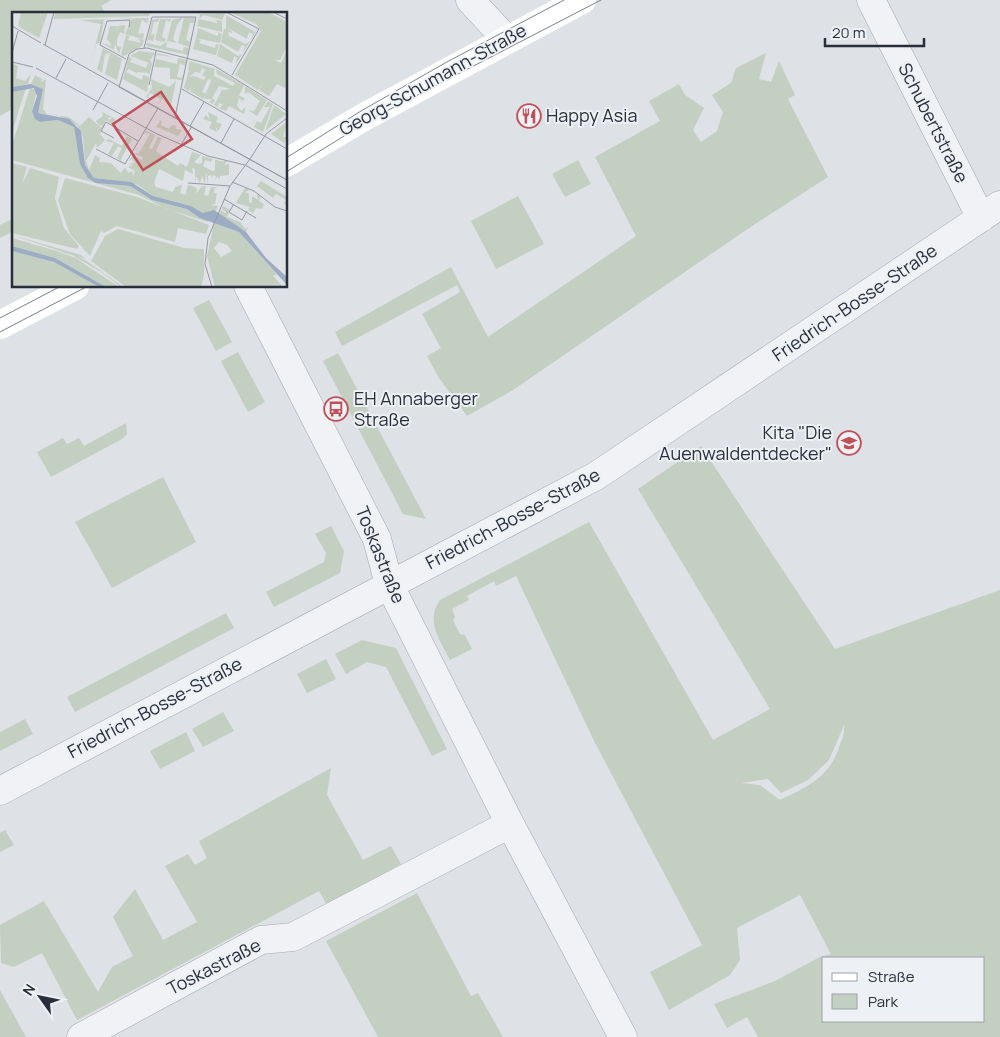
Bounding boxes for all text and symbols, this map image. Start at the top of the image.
inset map [12,12,288,288]
scale bar [825,15,924,47]
street label: Georg-Schumann-Straße [335,18,530,141]
text: 20 m [832,22,865,43]
street label: Schubertstraße [893,59,974,187]
restaurant icon: Happy Asia [516,103,542,129]
place label: Happy Asia [546,103,637,127]
street label: Friedrich-Bosse-Straße [767,238,942,366]
place label: EH Annaberger Straße [354,386,478,431]
bus stop icon: EH Annaberger Straße [323,396,349,422]
place label: Kita "Die Auenwaldentdecker" [659,420,832,465]
school or university icon: Kita "Die Auenwaldentdecker" [836,430,862,456]
street label: Friedrich-Bosse-Straße [421,462,604,574]
street label: Toskastraße [351,503,411,607]
street label: Friedrich-Bosse-Straße [63,651,246,763]
street label: Toskastraße [163,932,265,1000]
legend [822,957,985,1022]
text: Straße [868,966,915,987]
north arrow [15,972,65,1022]
text: N [18,980,39,999]
text: Park [868,991,898,1012]

